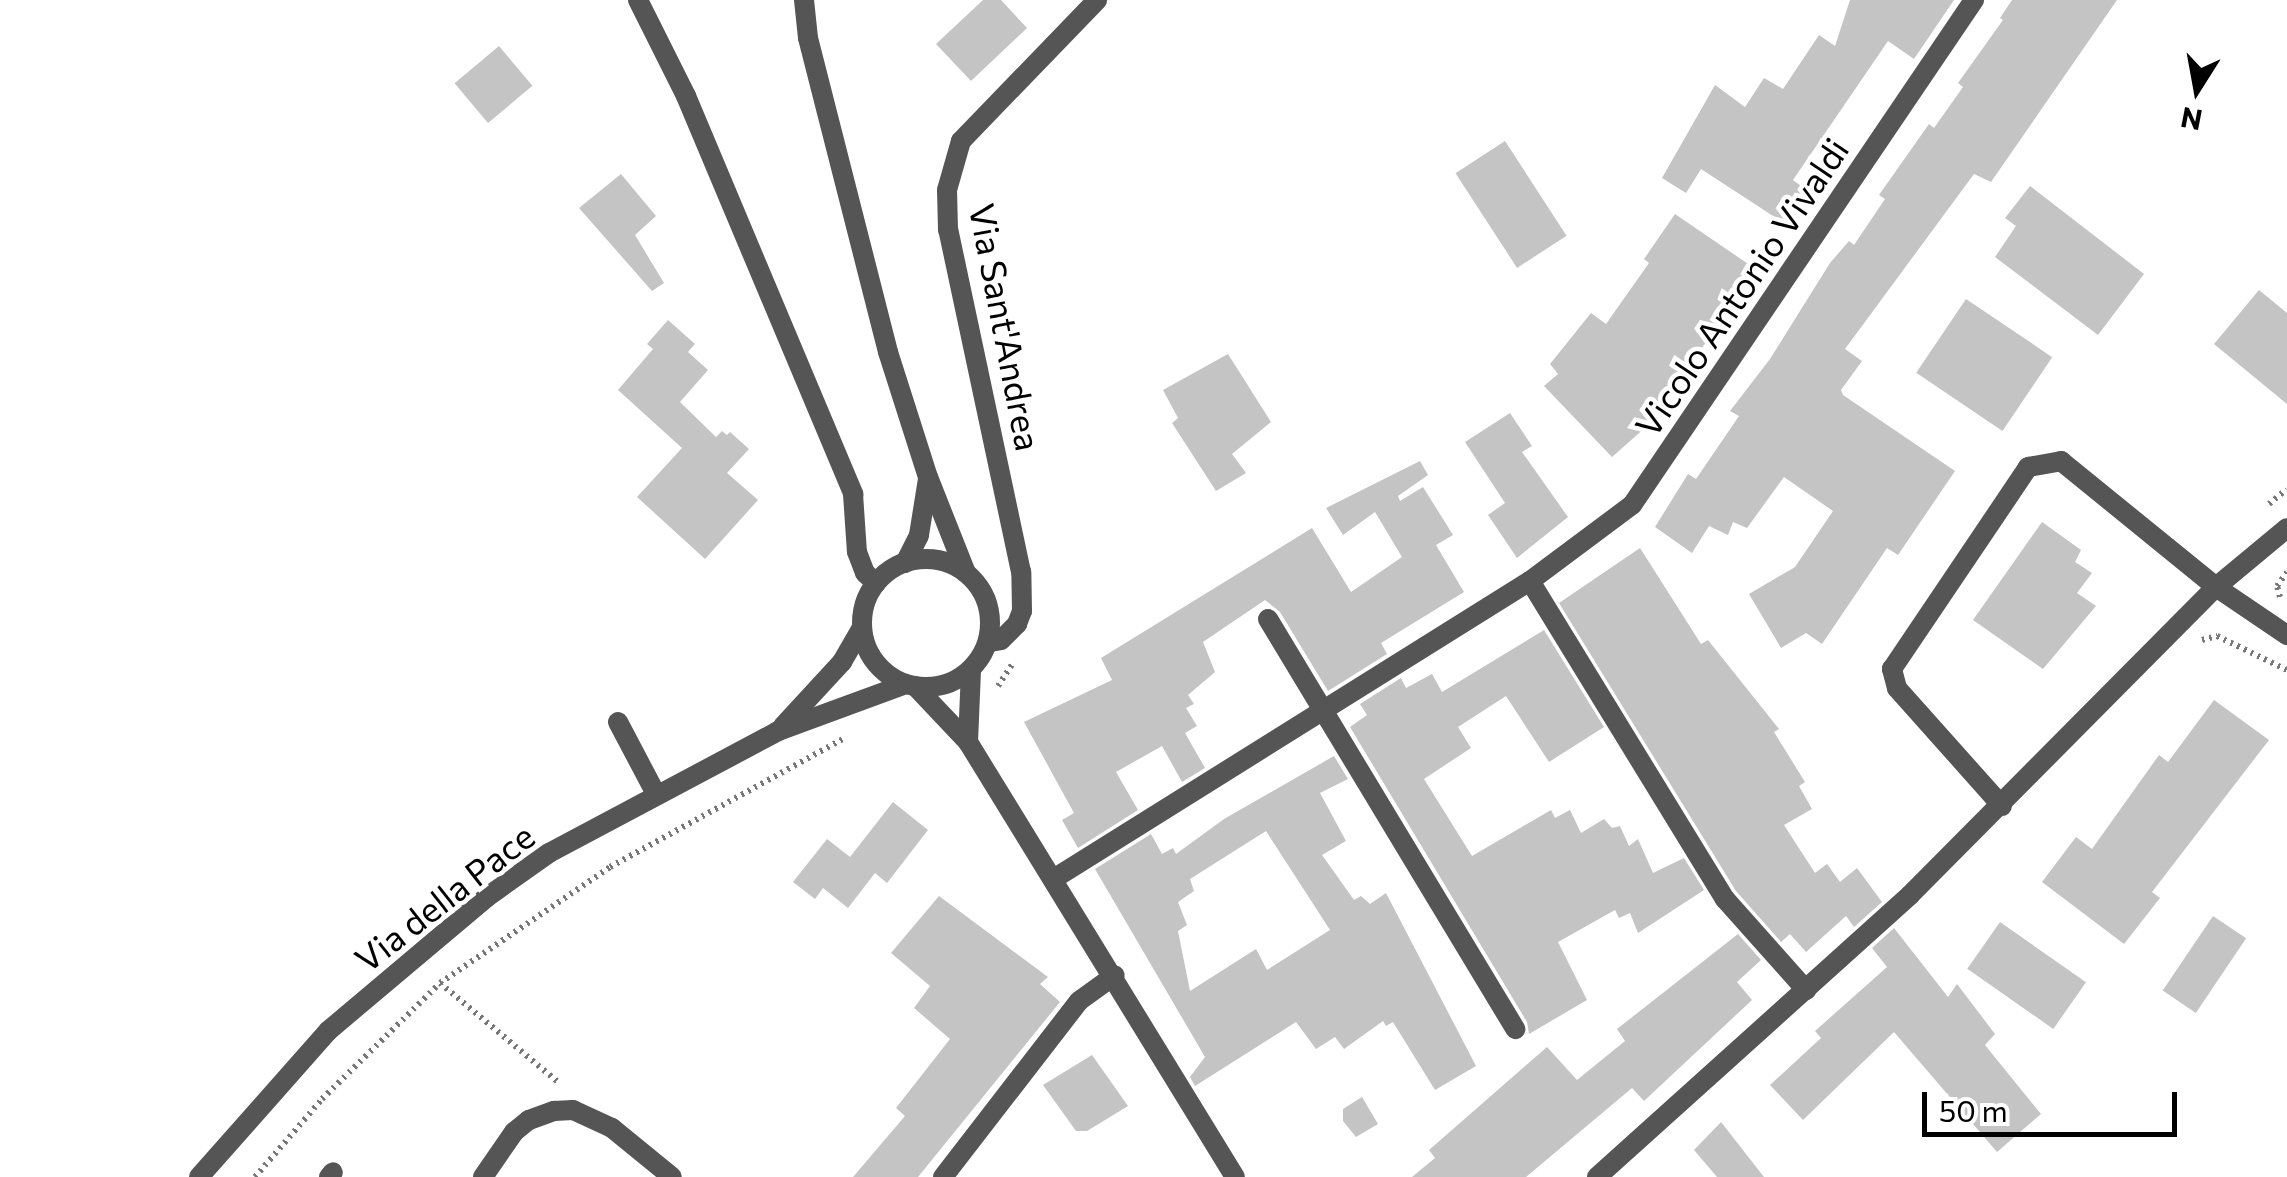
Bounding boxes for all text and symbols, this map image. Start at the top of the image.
north arrow [2147,40,2247,140]
text: N [2178,101,2205,138]
street label: Vicolo Antonio Vivaldi [1626,130,1856,444]
street label: Via Sant'Andrea [961,200,1051,454]
street label: Via della Pace [346,814,542,980]
scale bar [1927,1072,2182,1134]
text: 50 m [1939,1091,2008,1128]

